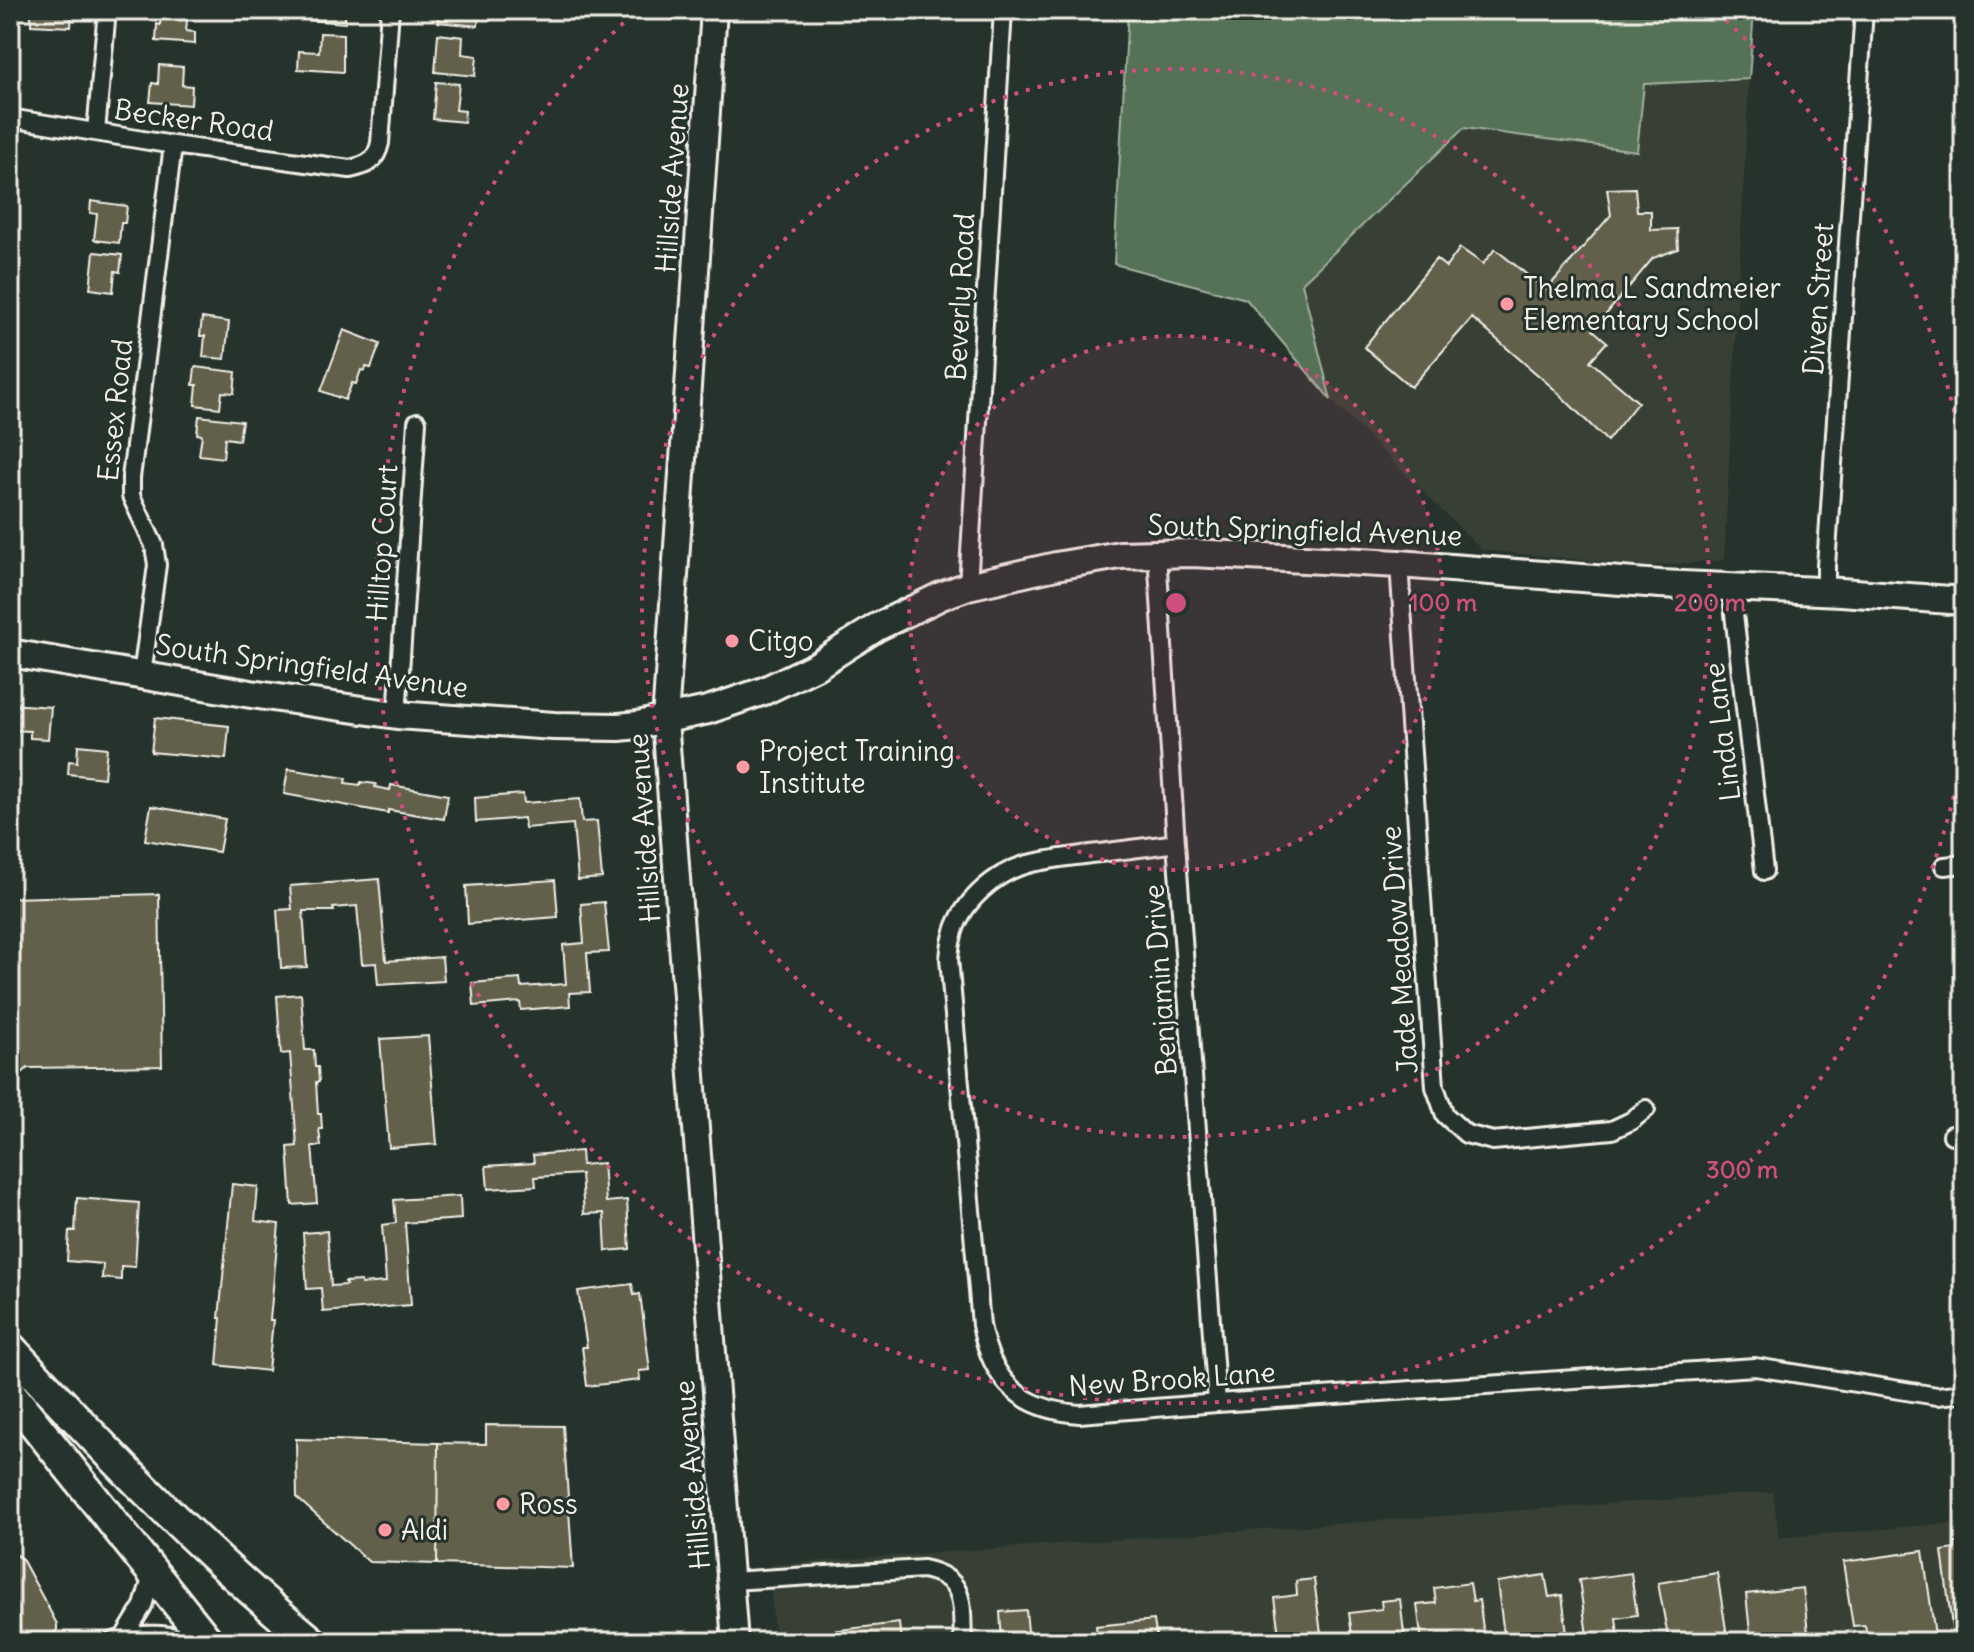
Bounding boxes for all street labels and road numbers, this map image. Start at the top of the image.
street label: Hillside Avenue [647,82,697,274]
street label: Becker Road [112,91,276,149]
street label: Beverly Road [938,212,982,382]
street label: Diven Street [1795,222,1841,376]
street label: Essex Road [90,337,140,483]
street label: Hilltop Court [359,463,405,623]
street label: South Springfield Avenue [1147,507,1463,553]
street label: South Springfield Avenue [154,626,470,706]
street label: Linda Lane [1696,661,1748,803]
street label: Hillside Avenue [619,732,669,924]
street label: Jade Meadow Drive [1372,825,1426,1075]
street label: Benjamin Drive [1135,883,1185,1077]
street label: New Brook Lane [1067,1354,1277,1404]
street label: Hillside Avenue [666,1379,718,1571]

